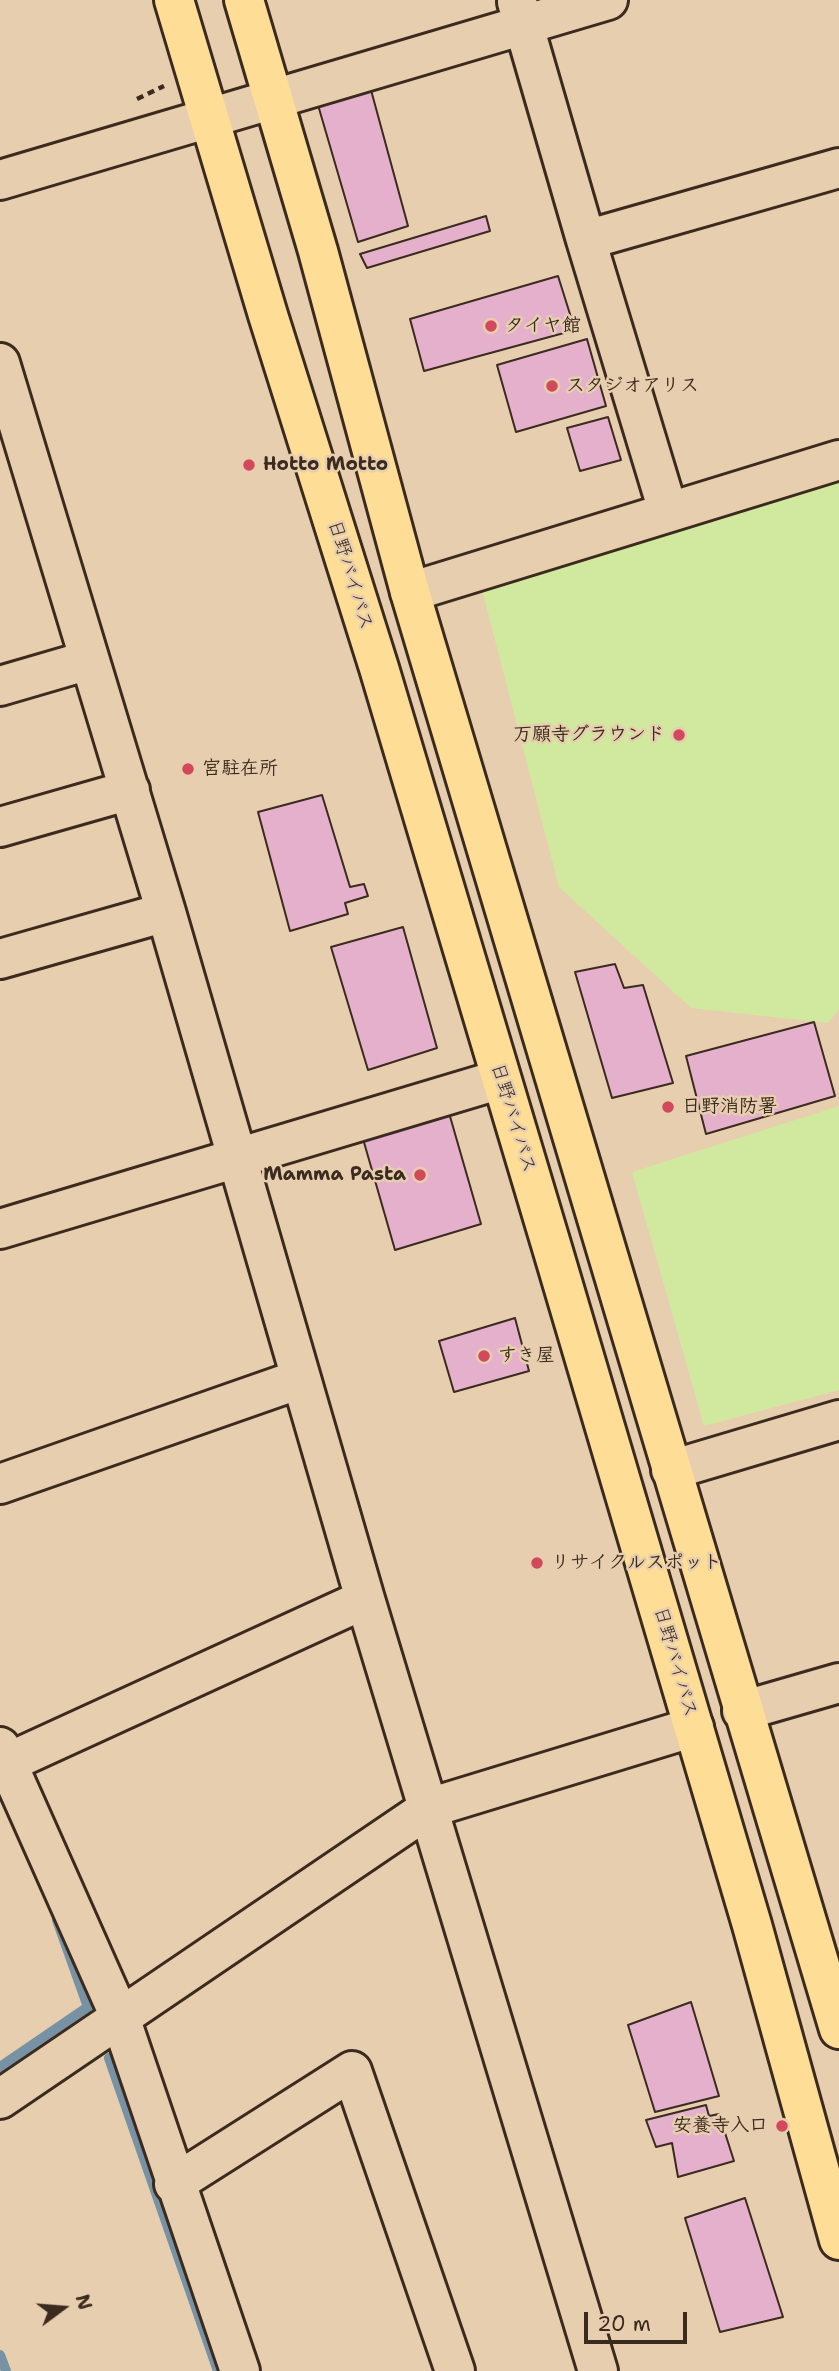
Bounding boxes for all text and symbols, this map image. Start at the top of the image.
place label: タイヤ館 [505,315,581,337]
marker: タイヤ館 [483,318,499,334]
place label: スタジオアリス [566,375,699,397]
marker: スタジオアリス [544,378,560,394]
place label: Hotto Motto [263,454,388,476]
marker: Hotto Motto [241,457,257,473]
street label: 日野バイパス [322,517,378,633]
place label: 万願寺グラウンド [513,724,665,746]
marker: 万願寺グラウンド [671,727,687,743]
place label: 宮駐在所 [202,758,278,780]
marker: 宮駐在所 [180,761,196,777]
street label: 日野バイパス [485,1060,541,1176]
place label: 日野消防署 [682,1096,777,1118]
marker: 日野消防署 [660,1099,676,1115]
place label: Mamma Pasta [263,1164,406,1186]
marker: Mamma Pasta [412,1167,428,1183]
place label: すき屋 [498,1345,555,1367]
marker: すき屋 [476,1348,492,1364]
place label: リサイクルスポット [551,1552,722,1574]
marker: リサイクルスポット [529,1555,545,1571]
street label: 日野バイパス [648,1604,702,1720]
place label: 安養寺入口 [673,2115,768,2137]
marker: 安養寺入口 [774,2118,790,2134]
north arrow [28,2273,98,2343]
text: N [70,2291,98,2313]
scale bar [587,2298,690,2342]
text: 20 m [597,2310,651,2338]

